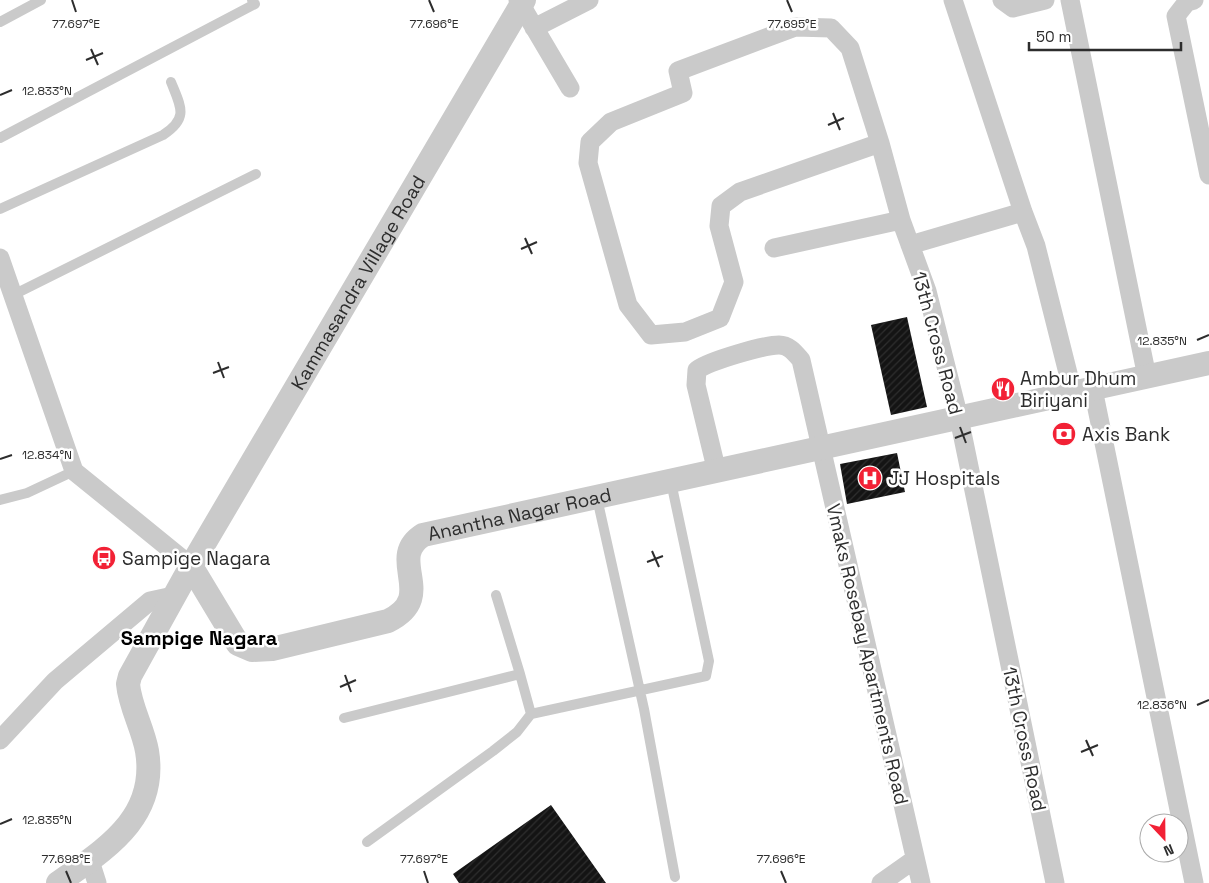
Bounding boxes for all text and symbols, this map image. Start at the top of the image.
text: 77.697°E [52,16,100,32]
text: 77.696°E [409,16,459,32]
text: 77.695°E [768,16,817,32]
scale bar [1029,20,1182,52]
text: 50 m [1036,27,1071,46]
text: 12.833°N [22,83,72,99]
street label: Kammasandra Village Road [285,171,431,394]
street label: 13th Cross Road [906,269,969,417]
text: 12.835°N [1137,333,1187,349]
place label: Ambur Dhum Biriyani [1020,366,1136,413]
restaurant icon: Ambur Dhum Biriyani [990,376,1016,402]
bank icon: Axis Bank [1051,421,1077,447]
place label: Axis Bank [1082,422,1170,447]
text: 12.834°N [22,447,72,463]
hospital icon: JJ Hospitals [857,465,883,491]
place label: JJ Hospitals [888,466,1000,491]
street label: Anantha Nagar Road [425,482,614,547]
street label: Vmaks Rosebay Apartments Road [821,501,914,807]
bus stop icon: Sampige Nagara [91,545,117,571]
place label: Sampige Nagara [122,546,270,571]
district label: Sampige Nagara [121,625,278,651]
street label: 13th Cross Road [997,665,1052,814]
text: 12.836°N [1137,697,1187,713]
text: 12.835°N [22,812,72,828]
north arrow [1139,813,1189,863]
text: N [1161,840,1177,860]
text: 77.698°E [41,851,91,867]
text: 77.697°E [400,851,448,867]
text: 77.696°E [756,851,806,867]

